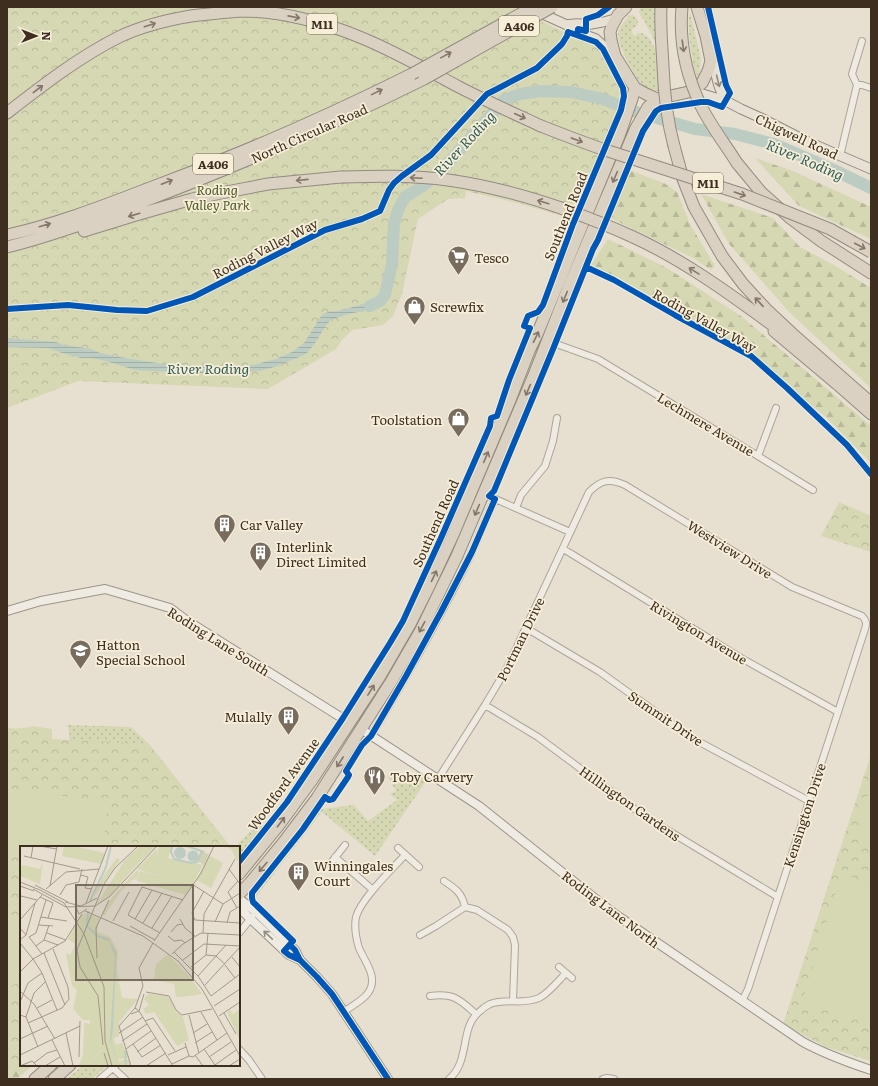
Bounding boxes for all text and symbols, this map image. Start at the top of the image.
one-way arrow [287,14,300,22]
road number: M11 [307,14,337,34]
north arrow [16,16,56,56]
road number: A406 [499,16,539,36]
one-way arrow [144,21,157,28]
text: N [39,31,55,41]
one-way arrow [679,39,687,52]
one-way arrow [440,51,452,59]
one-way arrow [715,74,722,87]
one-way arrow [32,85,43,93]
one-way arrow [370,88,382,95]
street label: North Circular Road [248,99,370,167]
water label: River Roding [429,106,499,180]
street label: Chigwell Road [752,108,842,164]
one-way arrow [514,113,526,120]
water label: River Roding [763,134,847,184]
one-way arrow [571,137,584,144]
road number: A406 [193,154,233,174]
street label: Southend Road [539,169,591,263]
one-way arrow [611,171,619,183]
road number: M11 [693,173,723,193]
one-way arrow [410,174,423,181]
one-way arrow [296,176,309,184]
one-way arrow [161,178,173,185]
park label: Roding Valley Park [184,180,251,214]
one-way arrow [734,191,747,198]
one-way arrow [537,198,550,205]
one-way arrow [128,212,141,219]
street label: Roding Valley Way [209,213,321,283]
one-way arrow [38,221,51,228]
one-way arrow [853,242,865,250]
supermarket icon: Tesco [446,244,472,277]
place label: Tesco [474,248,510,267]
one-way arrow [688,267,700,275]
street label: Roding Valley Way [650,284,761,357]
one-way arrow [561,291,568,303]
shop icon: Screwfix [402,293,428,326]
place label: Screwfix [430,297,484,316]
one-way arrow [754,297,764,307]
one-way arrow [533,331,540,343]
water label: River Roding [167,358,249,378]
one-way arrow [524,384,531,396]
street label: Lechmere Avenue [654,388,758,461]
shop icon: Toolstation [445,406,471,439]
place label: Toolstation [371,410,442,429]
one-way arrow [483,451,490,463]
street label: Southend Road [407,476,463,570]
one-way arrow [473,503,480,515]
building icon: Car Valley [212,511,238,544]
place label: Car Valley [240,515,303,534]
street label: Westview Drive [684,515,776,583]
place label: Interlink Direct Limited [276,537,366,571]
building icon: Interlink Direct Limited [248,540,274,573]
one-way arrow [431,570,438,582]
street label: Portman Drive [491,594,549,684]
street label: Rivington Avenue [647,595,752,669]
street label: Roding Lane South [164,602,274,680]
one-way arrow [418,621,425,633]
place label: Hatton Special School [96,635,186,669]
school or university icon: Hatton Special School [67,638,93,671]
one-way arrow [367,685,375,696]
street label: Summit Drive [625,686,708,750]
building icon: Mulally [275,703,301,736]
place label: Mulally [224,707,273,726]
street label: Woodford Avenue [243,733,323,834]
one-way arrow [336,756,344,767]
street label: Kensington Drive [778,760,830,870]
street label: Hillington Gardens [576,761,684,845]
restaurant icon: Toby Carvery [361,763,387,796]
place label: Toby Carvery [390,767,474,786]
one-way arrow [277,817,285,828]
inset map [20,846,240,1066]
place label: Winningales Court [314,856,393,890]
building icon: Winningales Court [285,859,311,892]
one-way arrow [259,862,268,873]
street label: Roding Lane North [558,866,664,952]
one-way arrow [263,930,273,940]

